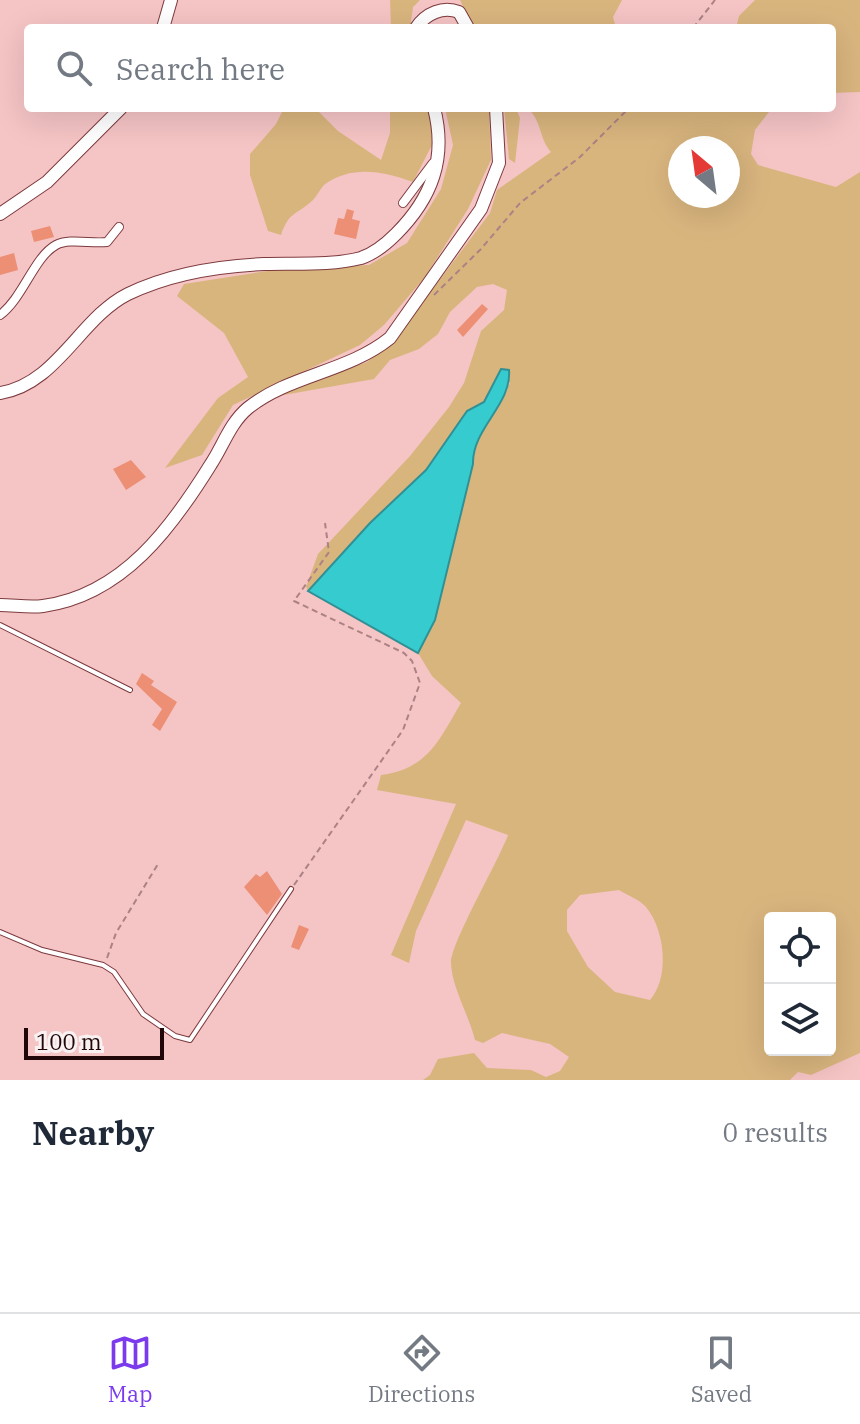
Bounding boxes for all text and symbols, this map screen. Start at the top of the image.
search box [24,24,836,112]
icon: search [52,46,96,90]
text: Search here [116,49,285,88]
north arrow [668,136,740,208]
map controls [764,912,836,1056]
button: locate [764,912,836,984]
button: layers [764,984,836,1056]
scale bar [24,1024,164,1060]
text: 100 m [36,1027,102,1056]
text: Nearby [32,1110,154,1154]
text: 0 results [722,1115,828,1149]
tab: Map [108,1331,152,1408]
tab: Directions [368,1331,475,1408]
tab: Saved [691,1331,752,1408]

